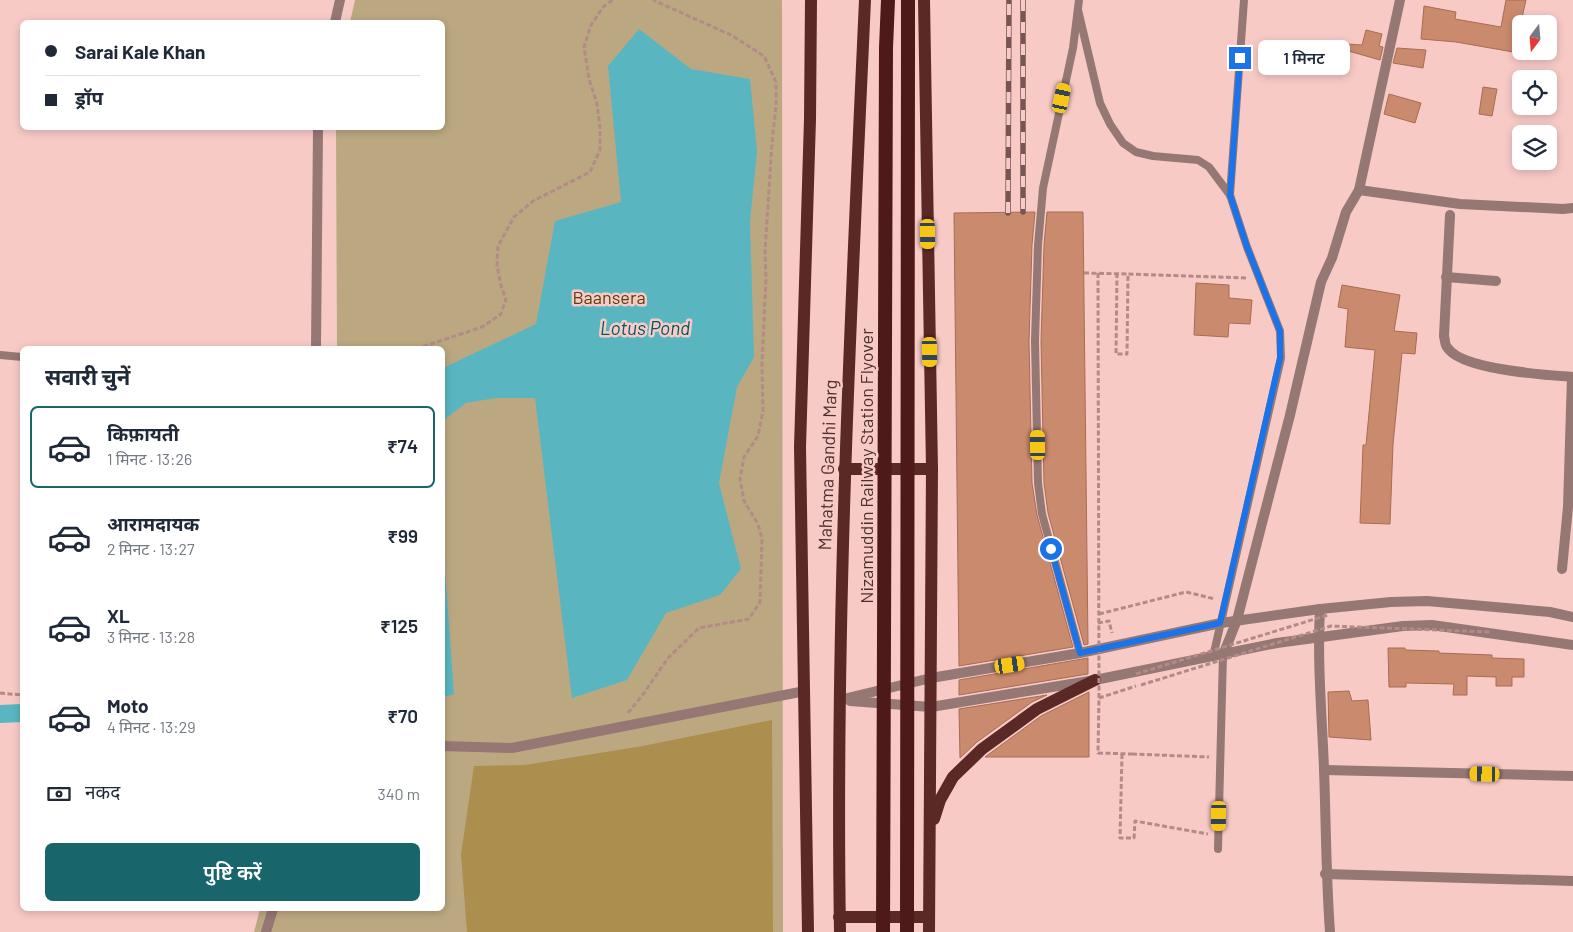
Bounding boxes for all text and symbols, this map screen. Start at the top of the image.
north arrow [1512,15,1558,60]
map controls [1512,15,1557,170]
text: Sarai Kale Khan [75,40,206,63]
callout: 1 मिनट [1258,40,1350,76]
route end [1229,47,1251,69]
text: 1 मिनट [1283,48,1325,67]
button: locate [1512,70,1557,115]
car [1051,82,1072,114]
text: ड्रॉप [75,86,103,109]
button: layers [1512,125,1557,170]
car [920,219,935,249]
park label: Baansera [572,286,646,308]
water label: Lotus Pond [600,316,690,339]
street label: Nizamuddin Railway Station Flyover [855,328,877,604]
car [922,337,937,367]
text: सवारी चुनें [45,363,130,389]
street label: Mahatma Gandhi Marg [813,379,841,551]
text: किफ़ायती [107,422,179,445]
icon: car [47,425,92,470]
car [1030,430,1045,460]
text: ₹74 [387,434,418,457]
text: 1 मिनट · 13:26 [107,449,192,468]
text: आरामदायक [107,512,199,535]
icon: car [47,515,92,560]
text: ₹99 [387,524,418,547]
route start [1040,538,1062,560]
text: 2 मिनट · 13:27 [107,539,195,558]
text: XL [107,604,130,627]
icon: car [47,605,92,650]
text: ₹125 [380,614,418,637]
text: 3 मिनट · 13:28 [107,627,195,646]
car [994,655,1025,675]
text: Moto [107,694,149,717]
icon: car [47,695,92,740]
text: ₹70 [387,704,418,727]
text: 4 मिनट · 13:29 [107,717,196,736]
car [1469,766,1500,782]
icon: cash [45,780,73,808]
text: नकद [85,780,120,803]
text: 340 m [377,784,420,803]
car [1211,801,1226,831]
button: पुष्टि करें [45,843,420,901]

